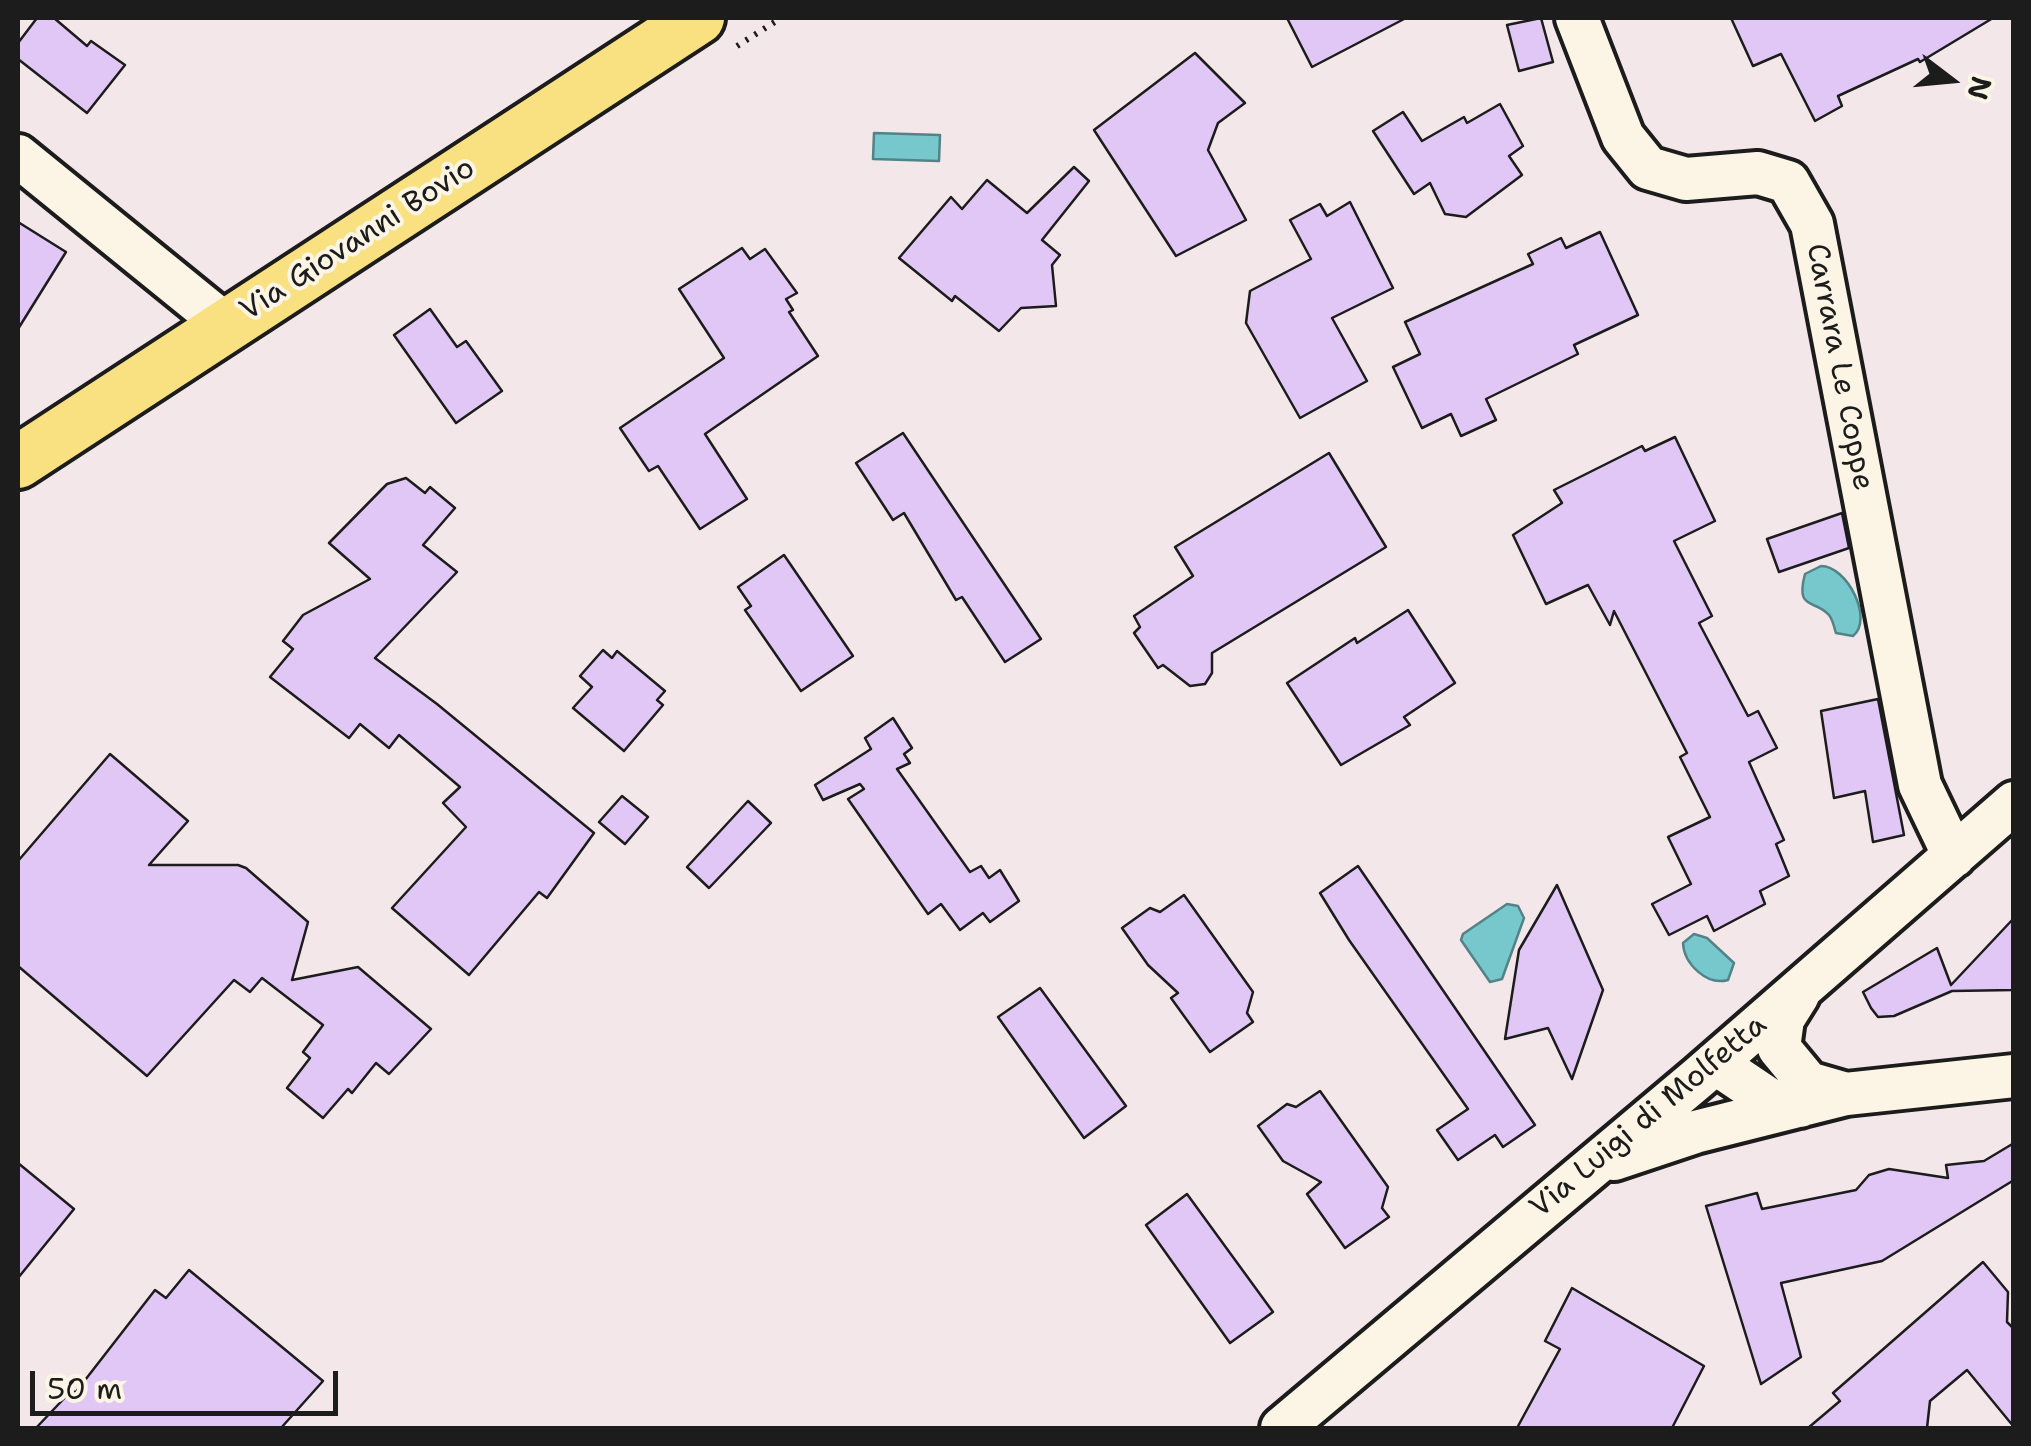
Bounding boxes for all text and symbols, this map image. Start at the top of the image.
north arrow [1901,30,2001,130]
text: N [1959,72,2001,104]
street label: Via Giovanni Bovio [234,151,482,329]
street label: Carrara Le Coppe [1797,240,1881,494]
street label: Via Luigi di Molfetta [1523,1008,1775,1226]
scale bar [35,1351,342,1413]
text: 50 m [47,1368,122,1409]

